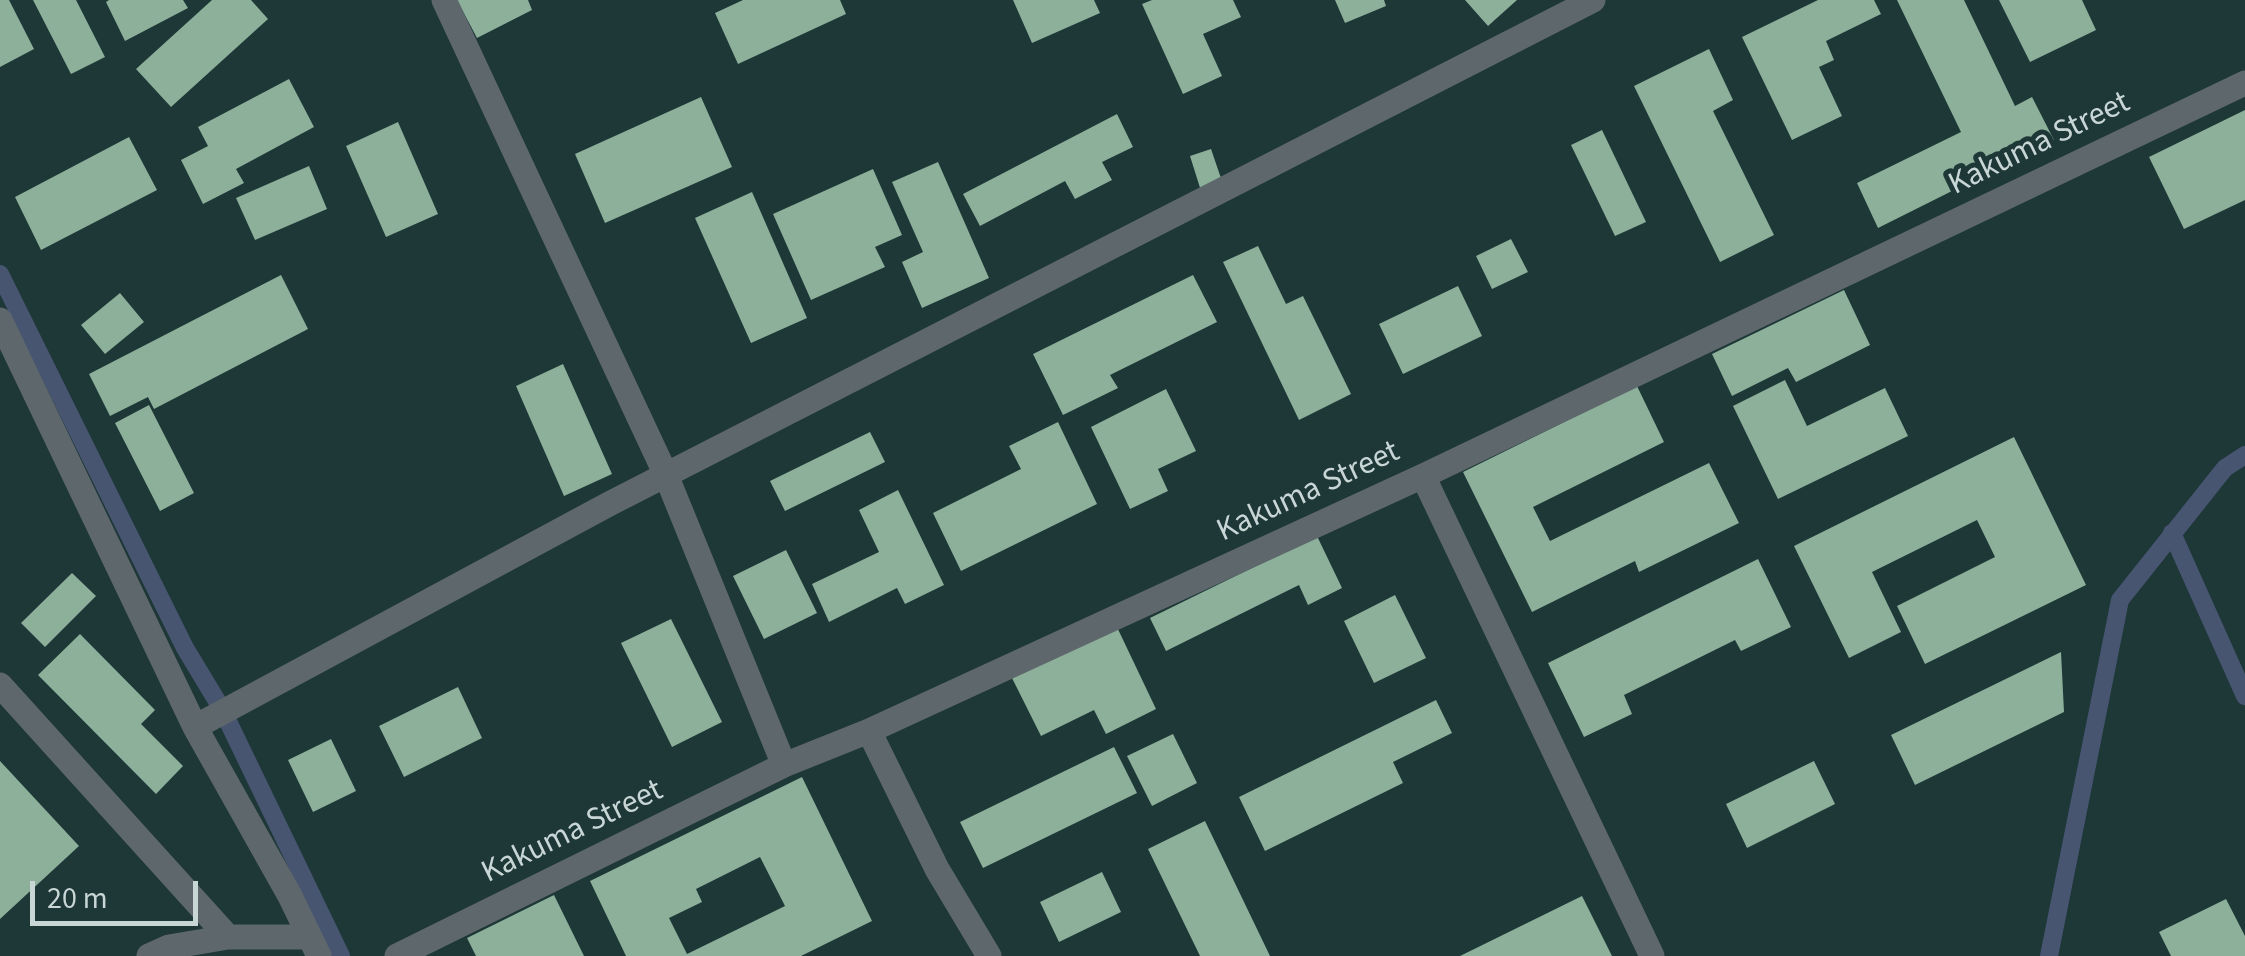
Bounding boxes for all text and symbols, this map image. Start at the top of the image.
street label: Kakuma Street [1943,85,2137,205]
street label: Kakuma Street [1212,434,1406,552]
street label: Kakuma Street [476,773,670,893]
scale bar [35,861,202,923]
text: 20 m [47,877,108,920]

